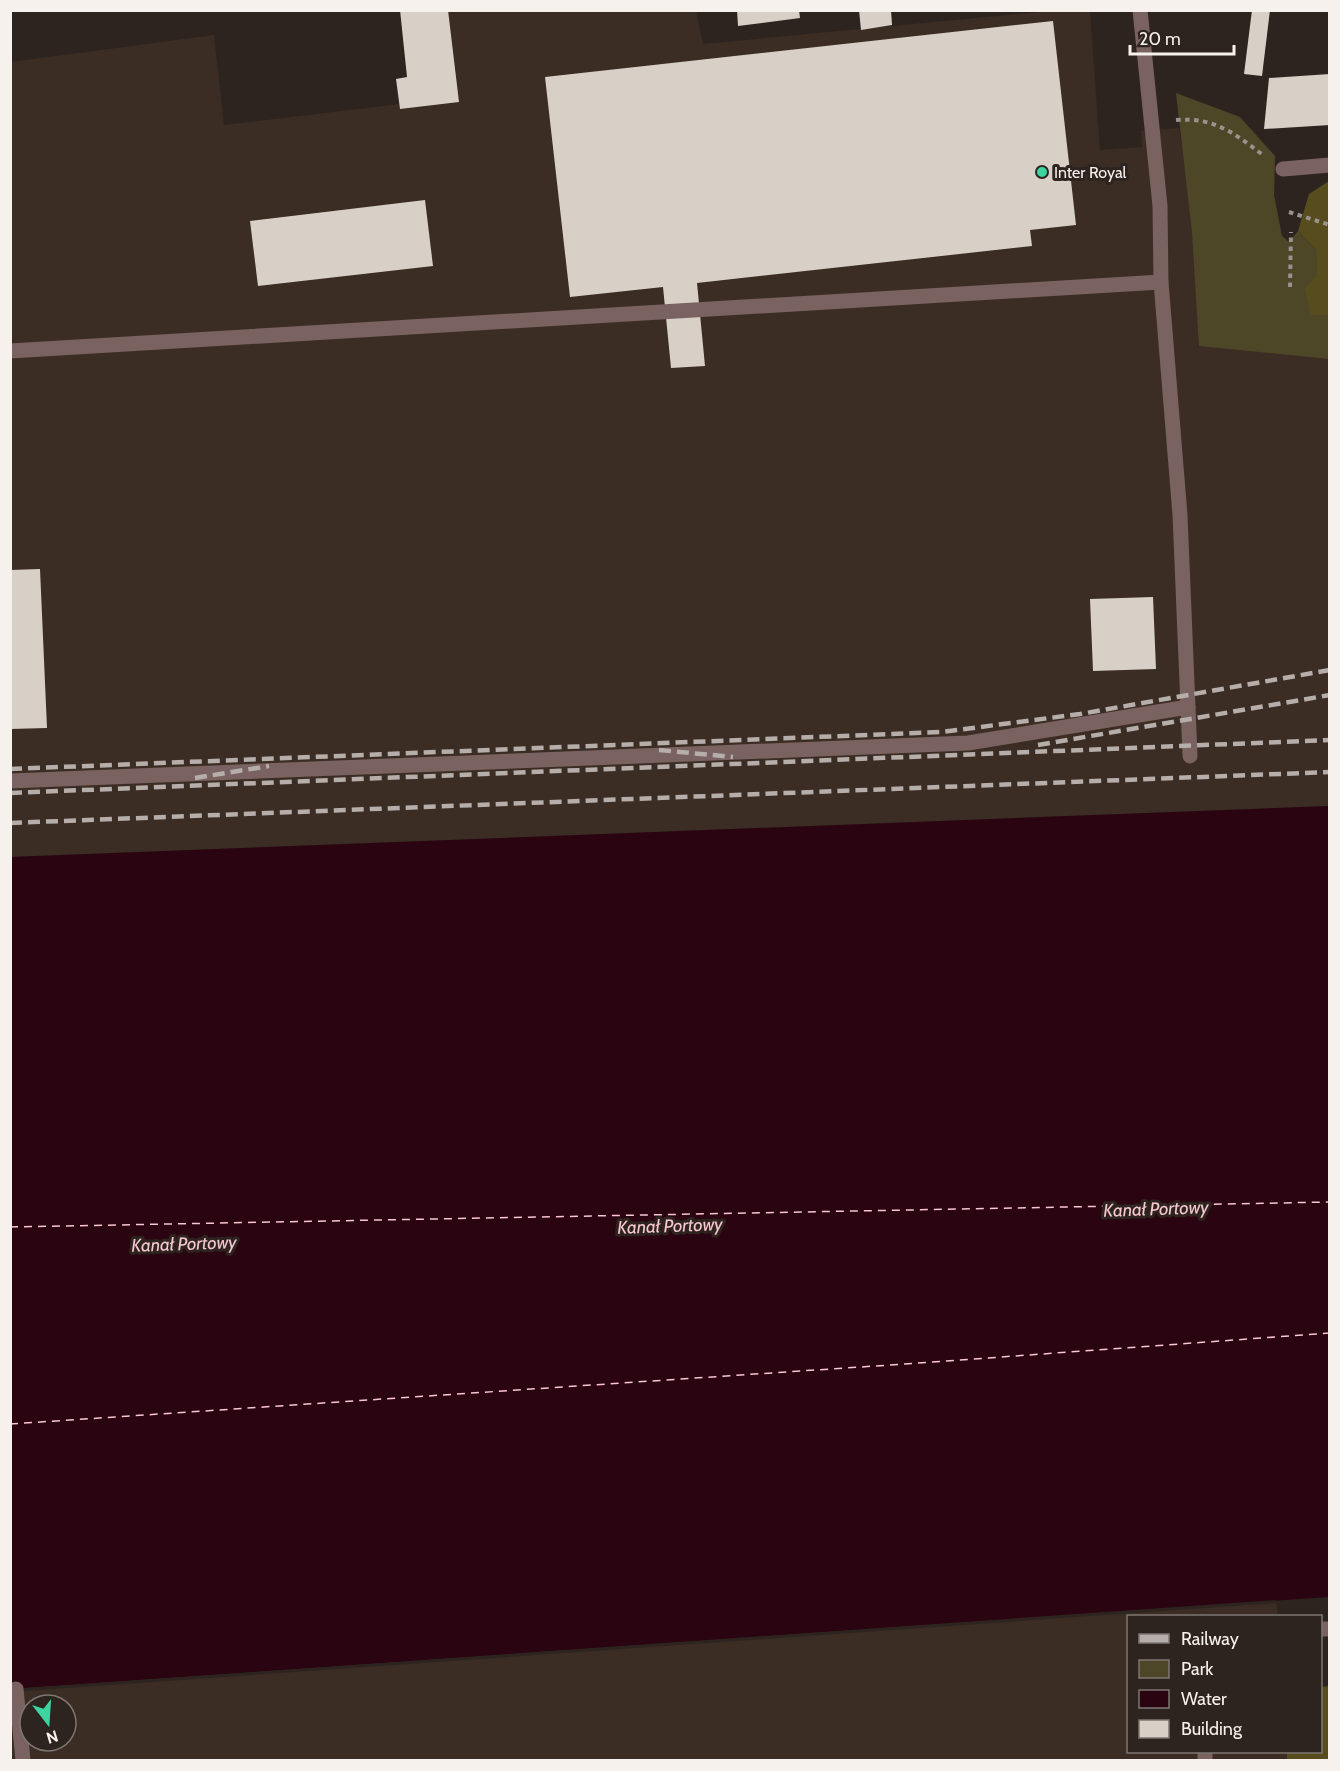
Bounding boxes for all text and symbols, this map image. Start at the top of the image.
scale bar [1130,18,1234,56]
text: 20 m [1139,28,1181,50]
place label: Inter Royal [1054,163,1127,182]
marker: Inter Royal [1035,165,1049,179]
water label: Kanał Portowy [1103,1196,1210,1222]
water label: Kanał Portowy [617,1213,724,1239]
water label: Kanał Portowy [131,1231,238,1257]
legend [1127,1615,1322,1753]
text: Railway [1181,1628,1239,1650]
text: Park [1181,1658,1214,1680]
text: Water [1181,1688,1227,1710]
north arrow [18,1693,78,1753]
text: Building [1181,1718,1243,1740]
text: N [44,1726,60,1748]

